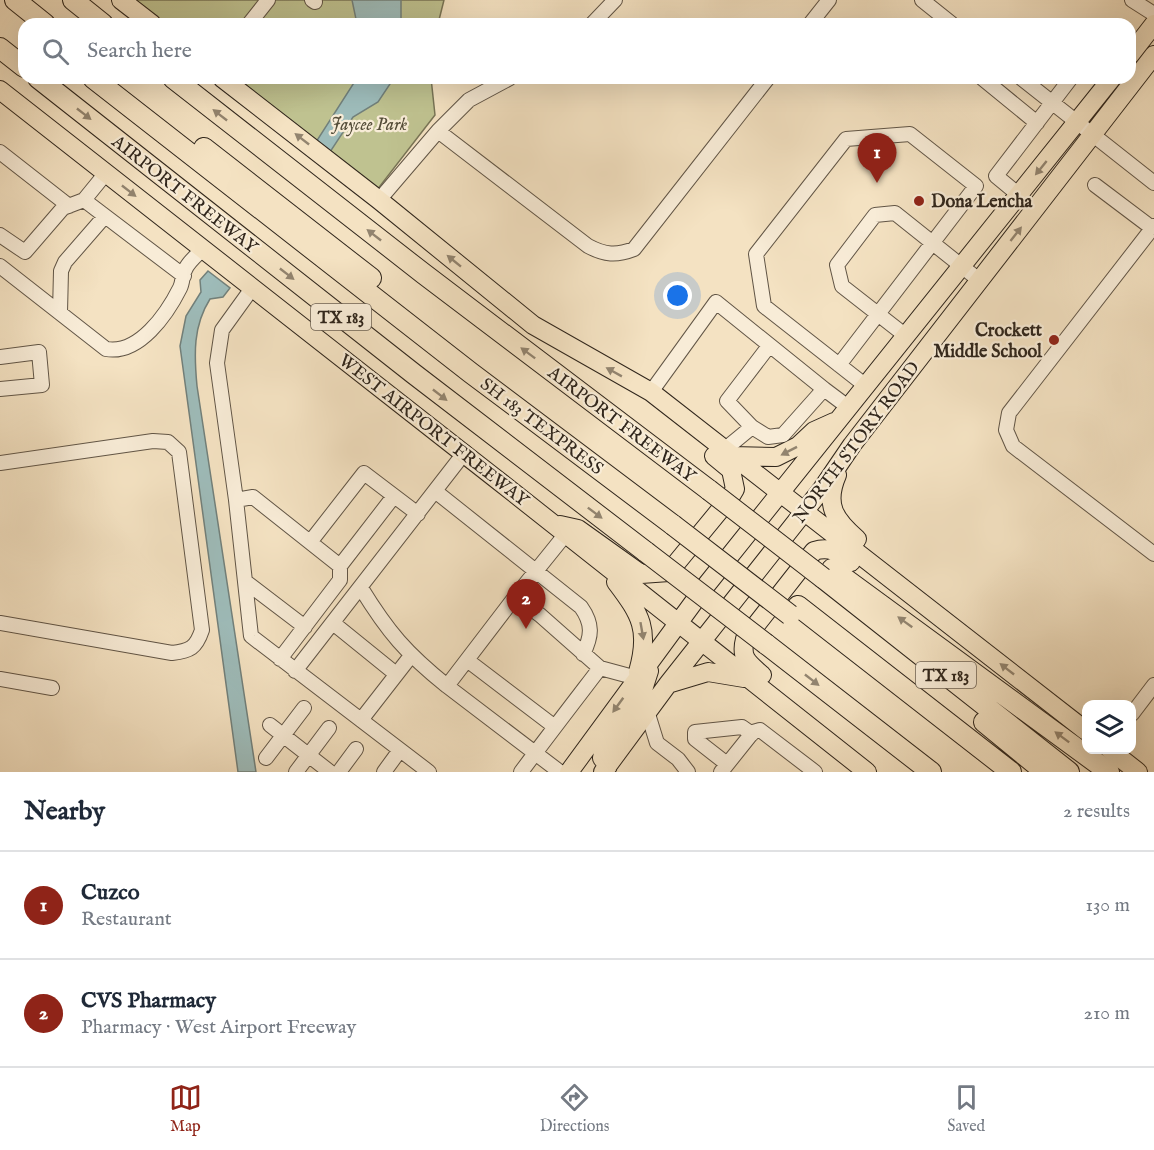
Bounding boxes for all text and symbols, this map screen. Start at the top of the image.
search box [18,18,1136,84]
icon: search [39,35,72,68]
text: Search here [87,37,192,65]
one-way arrow [76,108,92,121]
one-way arrow [212,108,228,121]
park label: Jaycee Park [331,114,407,137]
street label: AIRPORT FREEWAY [106,130,262,260]
one-way arrow [294,134,309,146]
pin: 1 [858,134,896,183]
one-way arrow [1034,160,1047,176]
one-way arrow [121,184,137,197]
place label: Dona Lencha [931,191,1033,214]
marker: Dona Lencha [912,194,926,208]
one-way arrow [1009,226,1021,241]
one-way arrow [366,229,381,241]
one-way arrow [447,255,462,268]
one-way arrow [279,268,294,280]
your location [663,281,692,310]
road number: TX 183 [311,304,371,330]
place label: Crockett Middle School [933,320,1043,364]
marker: Crockett Middle School [1047,333,1061,347]
one-way arrow [521,348,536,360]
street label: WEST AIRPORT FREEWAY [333,350,533,513]
street label: NORTH STORY ROAD [789,357,926,528]
street label: AIRPORT FREEWAY [542,361,700,489]
one-way arrow [605,367,622,377]
street label: SH 183 TEXPRESS [475,373,607,481]
one-way arrow [432,388,448,401]
one-way arrow [780,445,798,455]
one-way arrow [586,507,602,519]
pin: 2 [506,580,546,629]
one-way arrow [897,616,913,628]
one-way arrow [638,622,647,641]
road number: TX 183 [916,662,976,688]
one-way arrow [1000,664,1015,676]
one-way arrow [804,673,820,686]
one-way arrow [612,697,624,712]
map controls [1082,700,1136,754]
button: layers [1082,700,1136,754]
one-way arrow [1055,731,1071,743]
text: Nearby [24,795,105,828]
text: 2 results [1063,799,1130,824]
text: Cuzco [81,879,140,907]
text: 1 [40,893,47,918]
text: 130 m [1085,893,1130,918]
text: Restaurant [81,907,172,932]
text: CVS Pharmacy [81,987,216,1015]
text: 2 [39,1001,48,1026]
text: 210 m [1084,1001,1130,1026]
text: Pharmacy · West Airport Freeway [81,1015,356,1040]
tab: Map [169,1081,202,1137]
tab: Directions [540,1081,609,1137]
tab: Saved [947,1081,985,1137]

